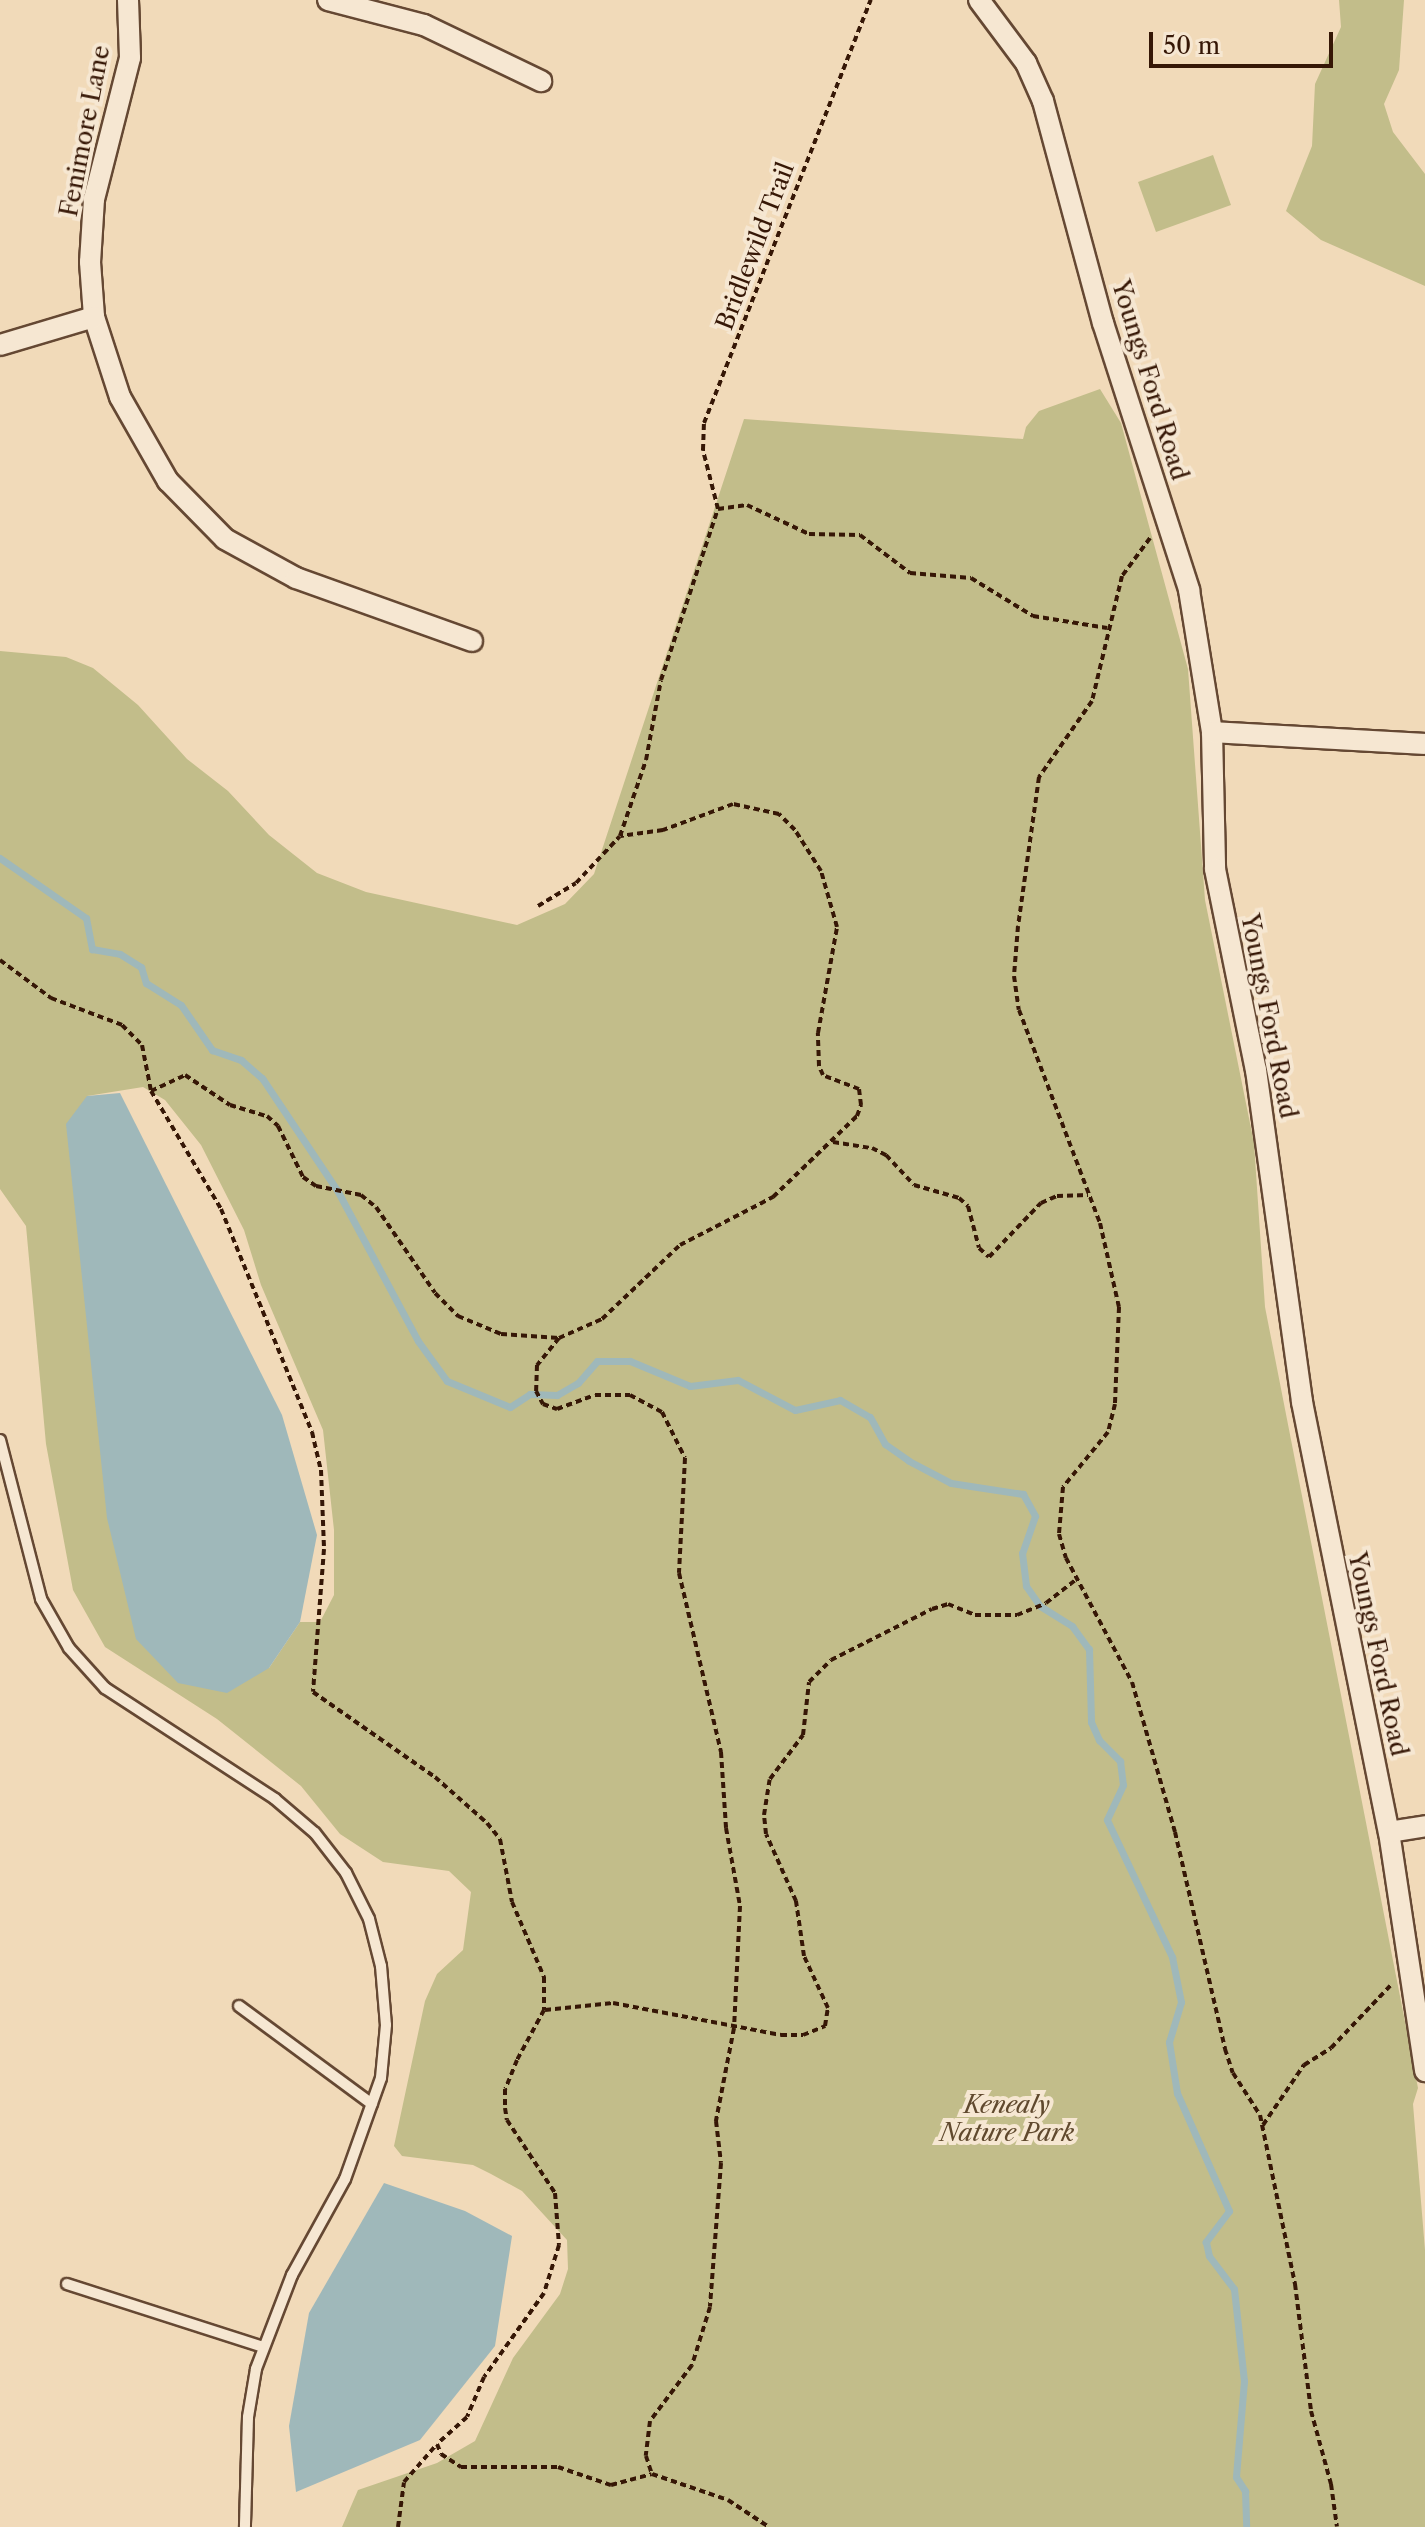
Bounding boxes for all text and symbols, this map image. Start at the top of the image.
scale bar [1153,16,1337,66]
text: 50 m [1163,31,1220,60]
street label: Fenimore Lane [54,43,116,219]
street label: Bridlewild Trail [710,158,800,334]
street label: Youngs Ford Road [1106,276,1194,484]
street label: Youngs Ford Road [1235,911,1303,1121]
street label: Youngs Ford Road [1342,1549,1414,1759]
park label: Kenealy Nature Park [940,2091,1074,2147]

